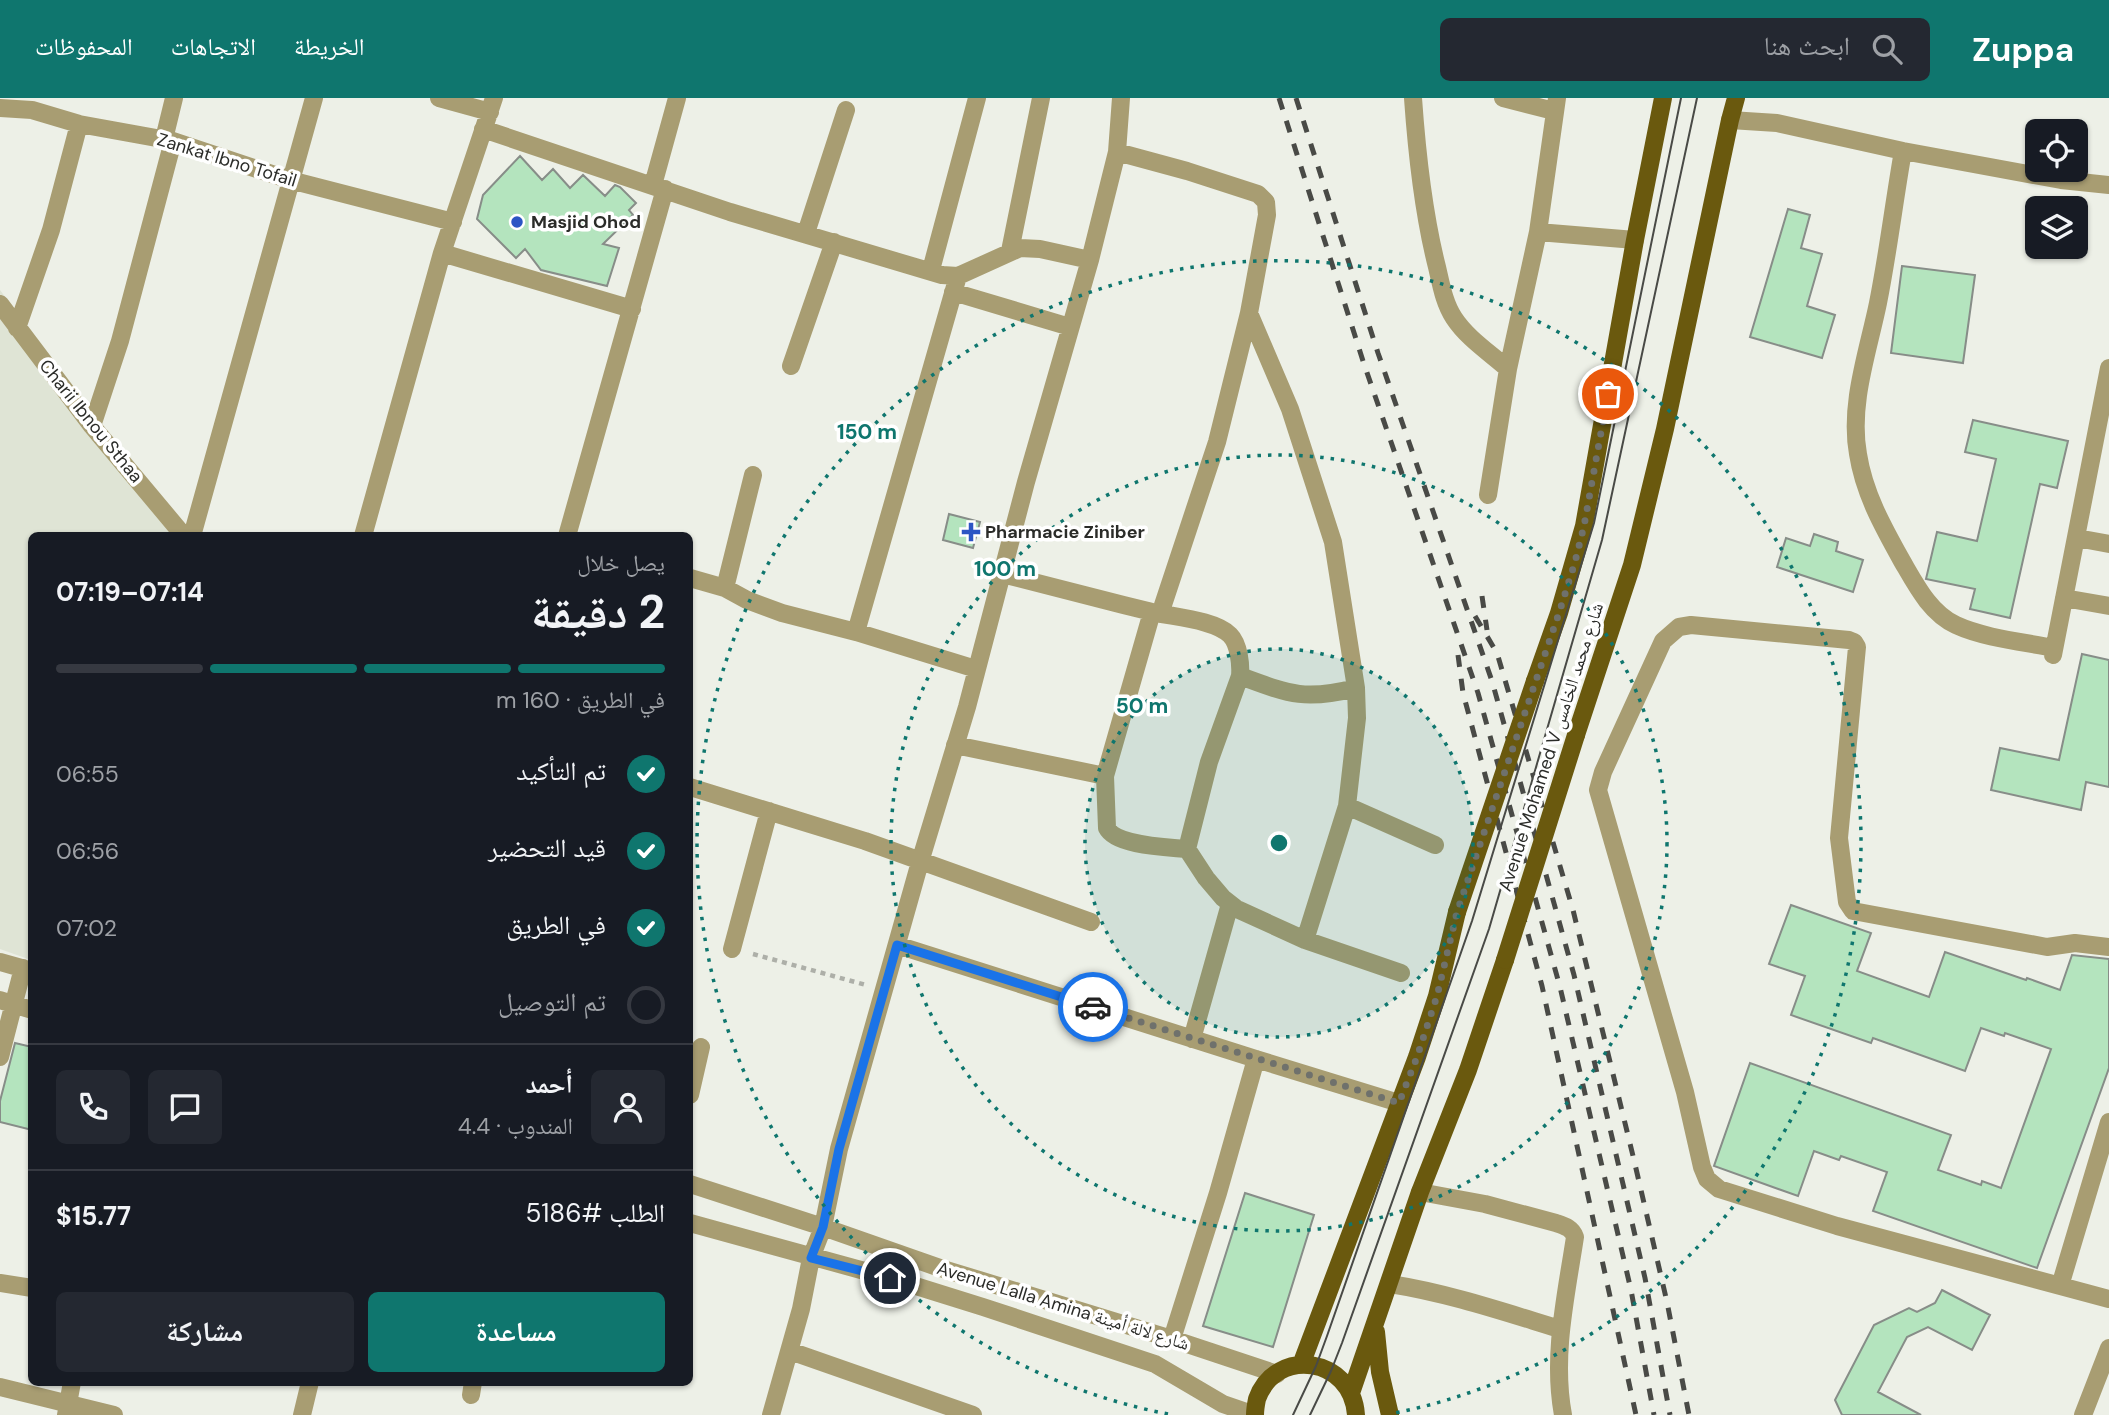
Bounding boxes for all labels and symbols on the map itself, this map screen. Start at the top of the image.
street label: Zankat Ibno Tofail [154,127,300,193]
place label: Masjid Ohod [531,210,641,234]
marker: Masjid Ohod [509,214,525,230]
street label: Charii Ibnou Sthaa [34,354,148,488]
pin [1578,364,1638,424]
text: 150 m [837,418,897,446]
place label: Pharmacie Ziniber [985,520,1145,544]
marker: Pharmacie Ziniber [963,524,979,540]
text: 100 m [974,555,1036,583]
street label: Avenue Mohamed V شارع محمد الخامس [1493,600,1609,894]
text: 50 m [1116,692,1168,720]
centre of rings [1267,831,1291,855]
courier [1058,972,1128,1042]
pin [860,1248,920,1308]
street label: Avenue Lalla Amina شارع لالة أمينة [934,1256,1192,1356]

